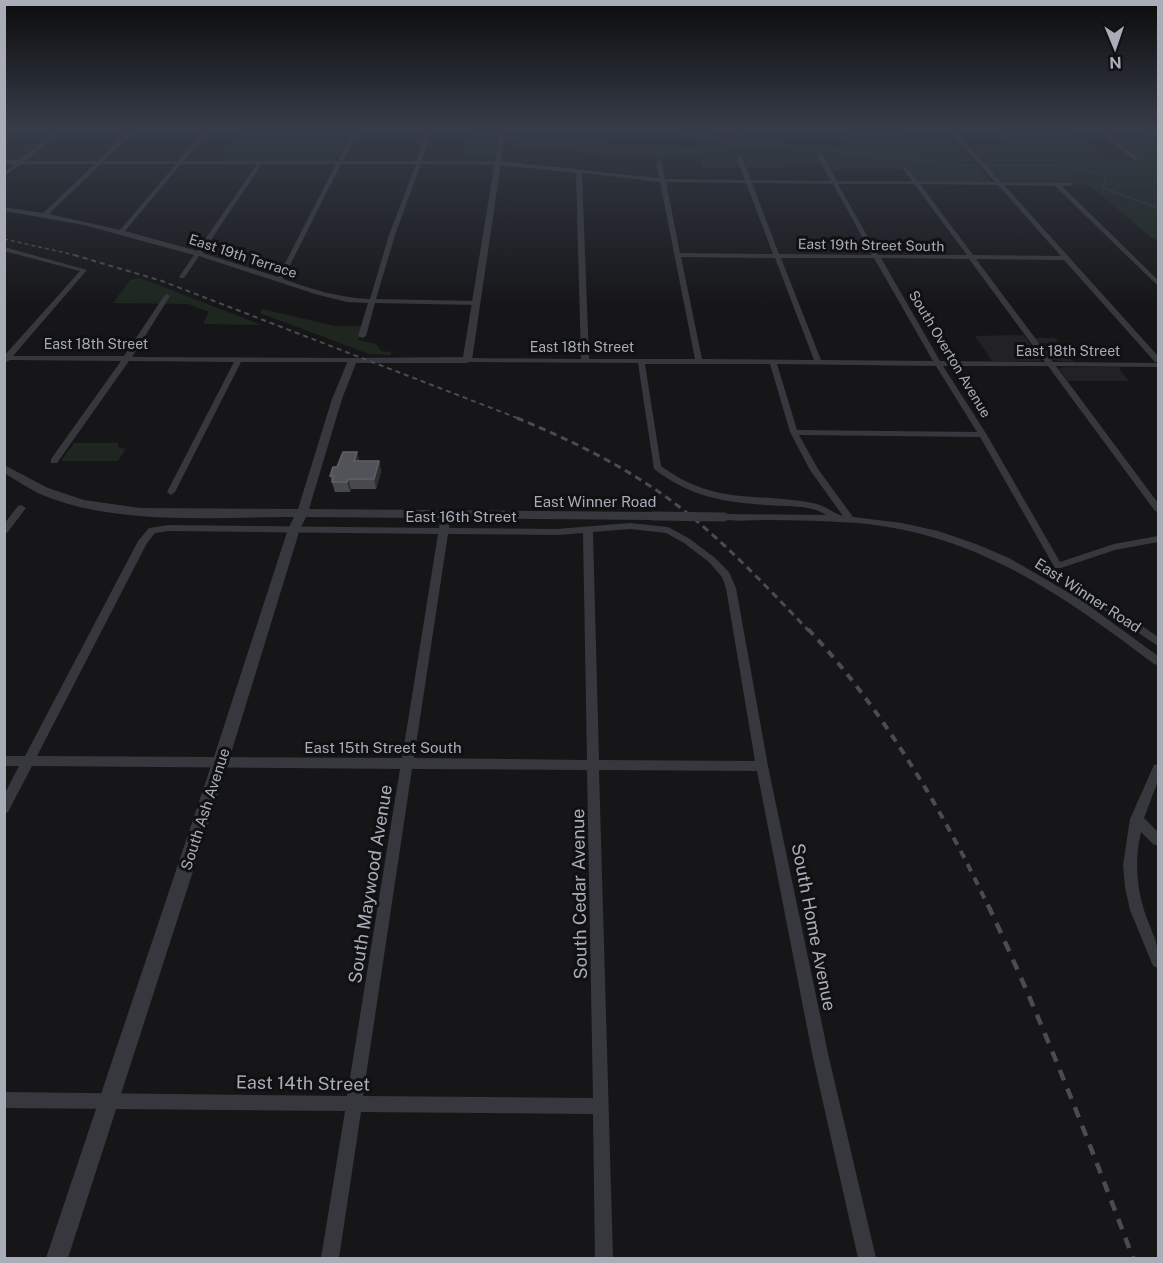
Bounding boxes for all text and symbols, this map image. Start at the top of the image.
north arrow [1085,18,1145,78]
text: N [1109,53,1122,72]
street label: East 19th Terrace [187,231,299,281]
street label: East 19th Street South [798,236,944,254]
street label: South Overton Avenue [906,288,994,421]
street label: East 18th Street [44,336,148,352]
street label: East 18th Street [530,339,634,355]
street label: East 18th Street [1016,343,1120,359]
street label: East Winner Road [534,493,656,510]
street label: East 16th Street [405,508,517,525]
street label: East Winner Road [1032,554,1144,636]
street label: East 15th Street South [304,739,462,756]
street label: South Ash Avenue [177,746,233,872]
street label: South Maywood Avenue [344,783,396,985]
street label: South Cedar Avenue [567,808,591,980]
street label: South Home Avenue [787,842,841,1012]
street label: East 14th Street [236,1071,370,1095]

